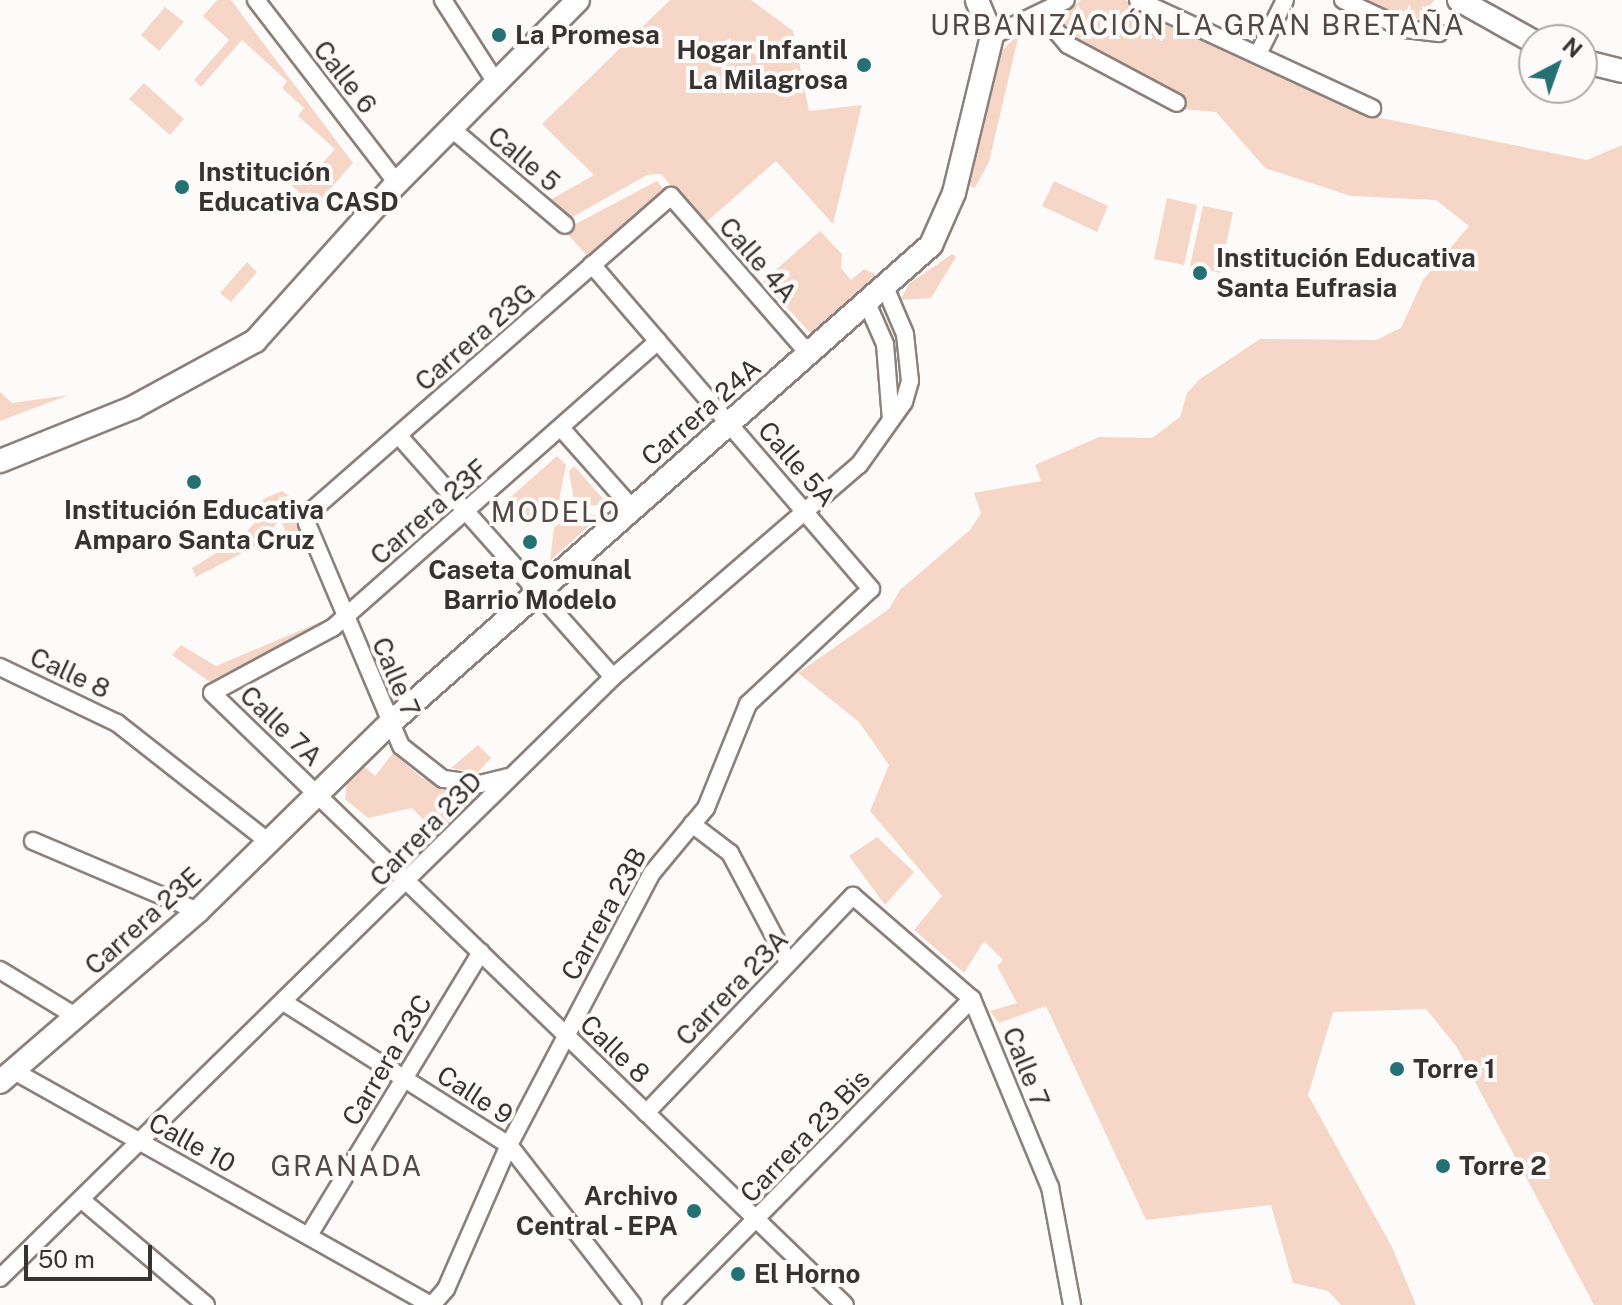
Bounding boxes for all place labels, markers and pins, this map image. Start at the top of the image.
place label: La Promesa [515,19,660,51]
marker: La Promesa [490,26,508,44]
place label: Hogar Infantil La Milagrosa [676,34,848,96]
marker: Hogar Infantil La Milagrosa [855,56,873,74]
place label: Institución Educativa CASD [198,156,399,218]
marker: Institución Educativa CASD [173,178,191,196]
place label: Institución Educativa Santa Eufrasia [1216,242,1476,304]
marker: Institución Educativa Santa Eufrasia [1191,264,1209,282]
marker: Institución Educativa Amparo Santa Cruz [185,473,203,491]
place label: Institución Educativa Amparo Santa Cruz [64,494,324,556]
marker: Caseta Comunal Barrio Modelo [521,533,539,551]
place label: Caseta Comunal Barrio Modelo [428,554,632,616]
place label: Torre 1 [1413,1053,1495,1085]
marker: Torre 1 [1388,1060,1406,1078]
place label: Torre 2 [1459,1150,1547,1182]
marker: Torre 2 [1434,1157,1452,1175]
place label: Archivo Central - EPA [512,1180,678,1242]
marker: Archivo Central - EPA [685,1202,703,1220]
place label: El Horno [754,1258,860,1290]
marker: El Horno [729,1265,747,1283]

